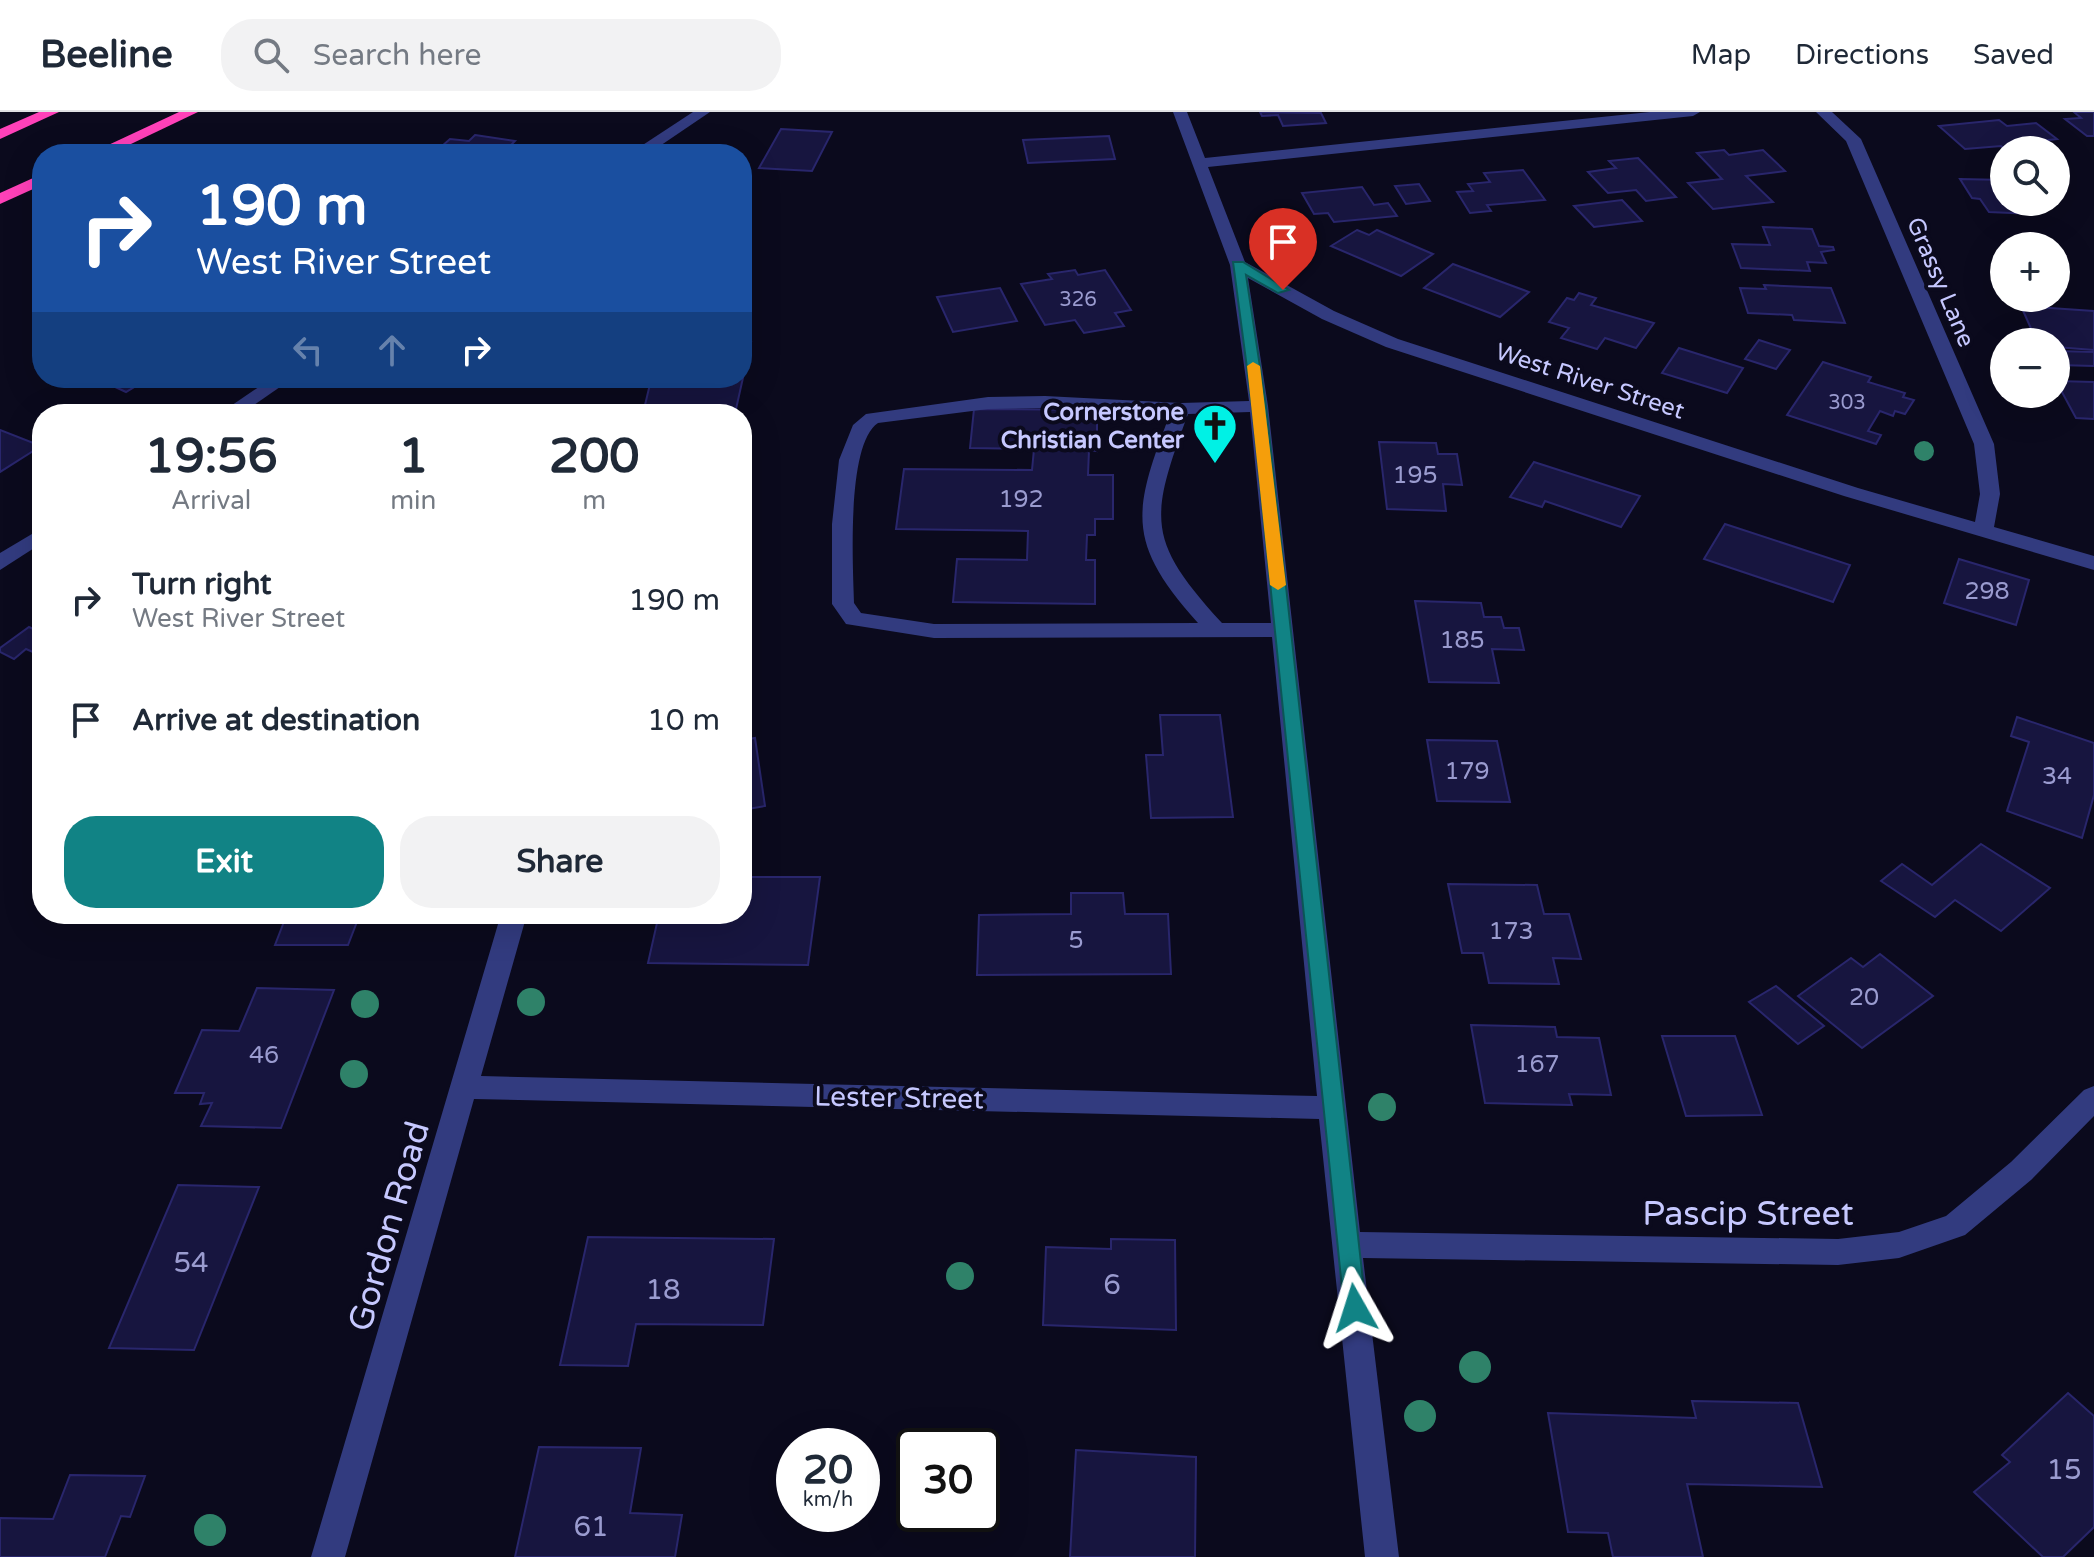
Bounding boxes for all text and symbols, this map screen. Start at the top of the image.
search box [221,19,781,91]
text: Beeline [40,32,173,78]
icon: search [249,33,293,77]
text: Search here [313,37,481,74]
text: Map [1691,38,1751,72]
text: Directions [1795,38,1929,72]
text: Saved [1973,38,2054,72]
map controls [1990,136,2070,408]
button: search [1990,136,2070,216]
text: 190 m [196,173,367,240]
icon: right [64,176,168,280]
pin [1249,208,1317,290]
street label: Grassy Lane [1900,213,1981,352]
icon: arrive [1261,220,1305,264]
button: + [1990,232,2070,312]
text: West River Street [196,241,491,284]
house number: 326 [1059,288,1097,312]
icon: left [286,328,330,372]
icon: ahead [370,328,414,372]
icon: right [454,328,498,372]
button: − [1990,328,2070,408]
street label: West River Street [1492,337,1688,426]
house number: 303 [1828,391,1866,415]
place label: Cornerstone Christian Center [1001,398,1185,455]
church icon: Cornerstone Christian Center [1191,402,1239,465]
text: 19:56 [145,428,278,486]
text: 1 [398,428,428,486]
text: 200 [549,428,639,486]
house number: 195 [1392,461,1438,490]
text: Arrival [171,485,251,516]
text: min [390,485,436,516]
text: m [582,485,606,516]
house number: 192 [998,485,1044,514]
text: Turn right [132,566,272,603]
house number: 298 [1964,577,2010,606]
icon: right [64,578,108,622]
text: 190 m [628,582,720,619]
text: West River Street [132,603,345,634]
house number: 185 [1439,626,1485,655]
icon: arrive [64,698,108,742]
text: Arrive at destination [132,702,420,739]
text: 10 m [647,702,720,739]
house number: 179 [1444,757,1490,786]
house number: 34 [2042,762,2072,791]
button: Exit [64,816,384,908]
button: Share [400,816,720,908]
house number: 173 [1488,917,1534,946]
house number: 5 [1068,926,1084,955]
house number: 20 [1849,983,1879,1012]
house number: 46 [249,1041,279,1070]
house number: 167 [1514,1050,1560,1079]
street label: Lester Street [814,1080,984,1116]
street label: Gordon Road [340,1117,439,1336]
street label: Pascip Street [1642,1194,1854,1235]
house number: 54 [173,1246,209,1280]
position arrow [1313,1266,1397,1350]
house number: 6 [1103,1268,1121,1302]
house number: 18 [645,1273,681,1307]
speed limit sign: 30 [896,1428,1000,1532]
text: 20 [803,1446,853,1494]
house number: 15 [2046,1453,2082,1487]
text: km/h [803,1488,853,1512]
house number: 61 [573,1510,609,1544]

